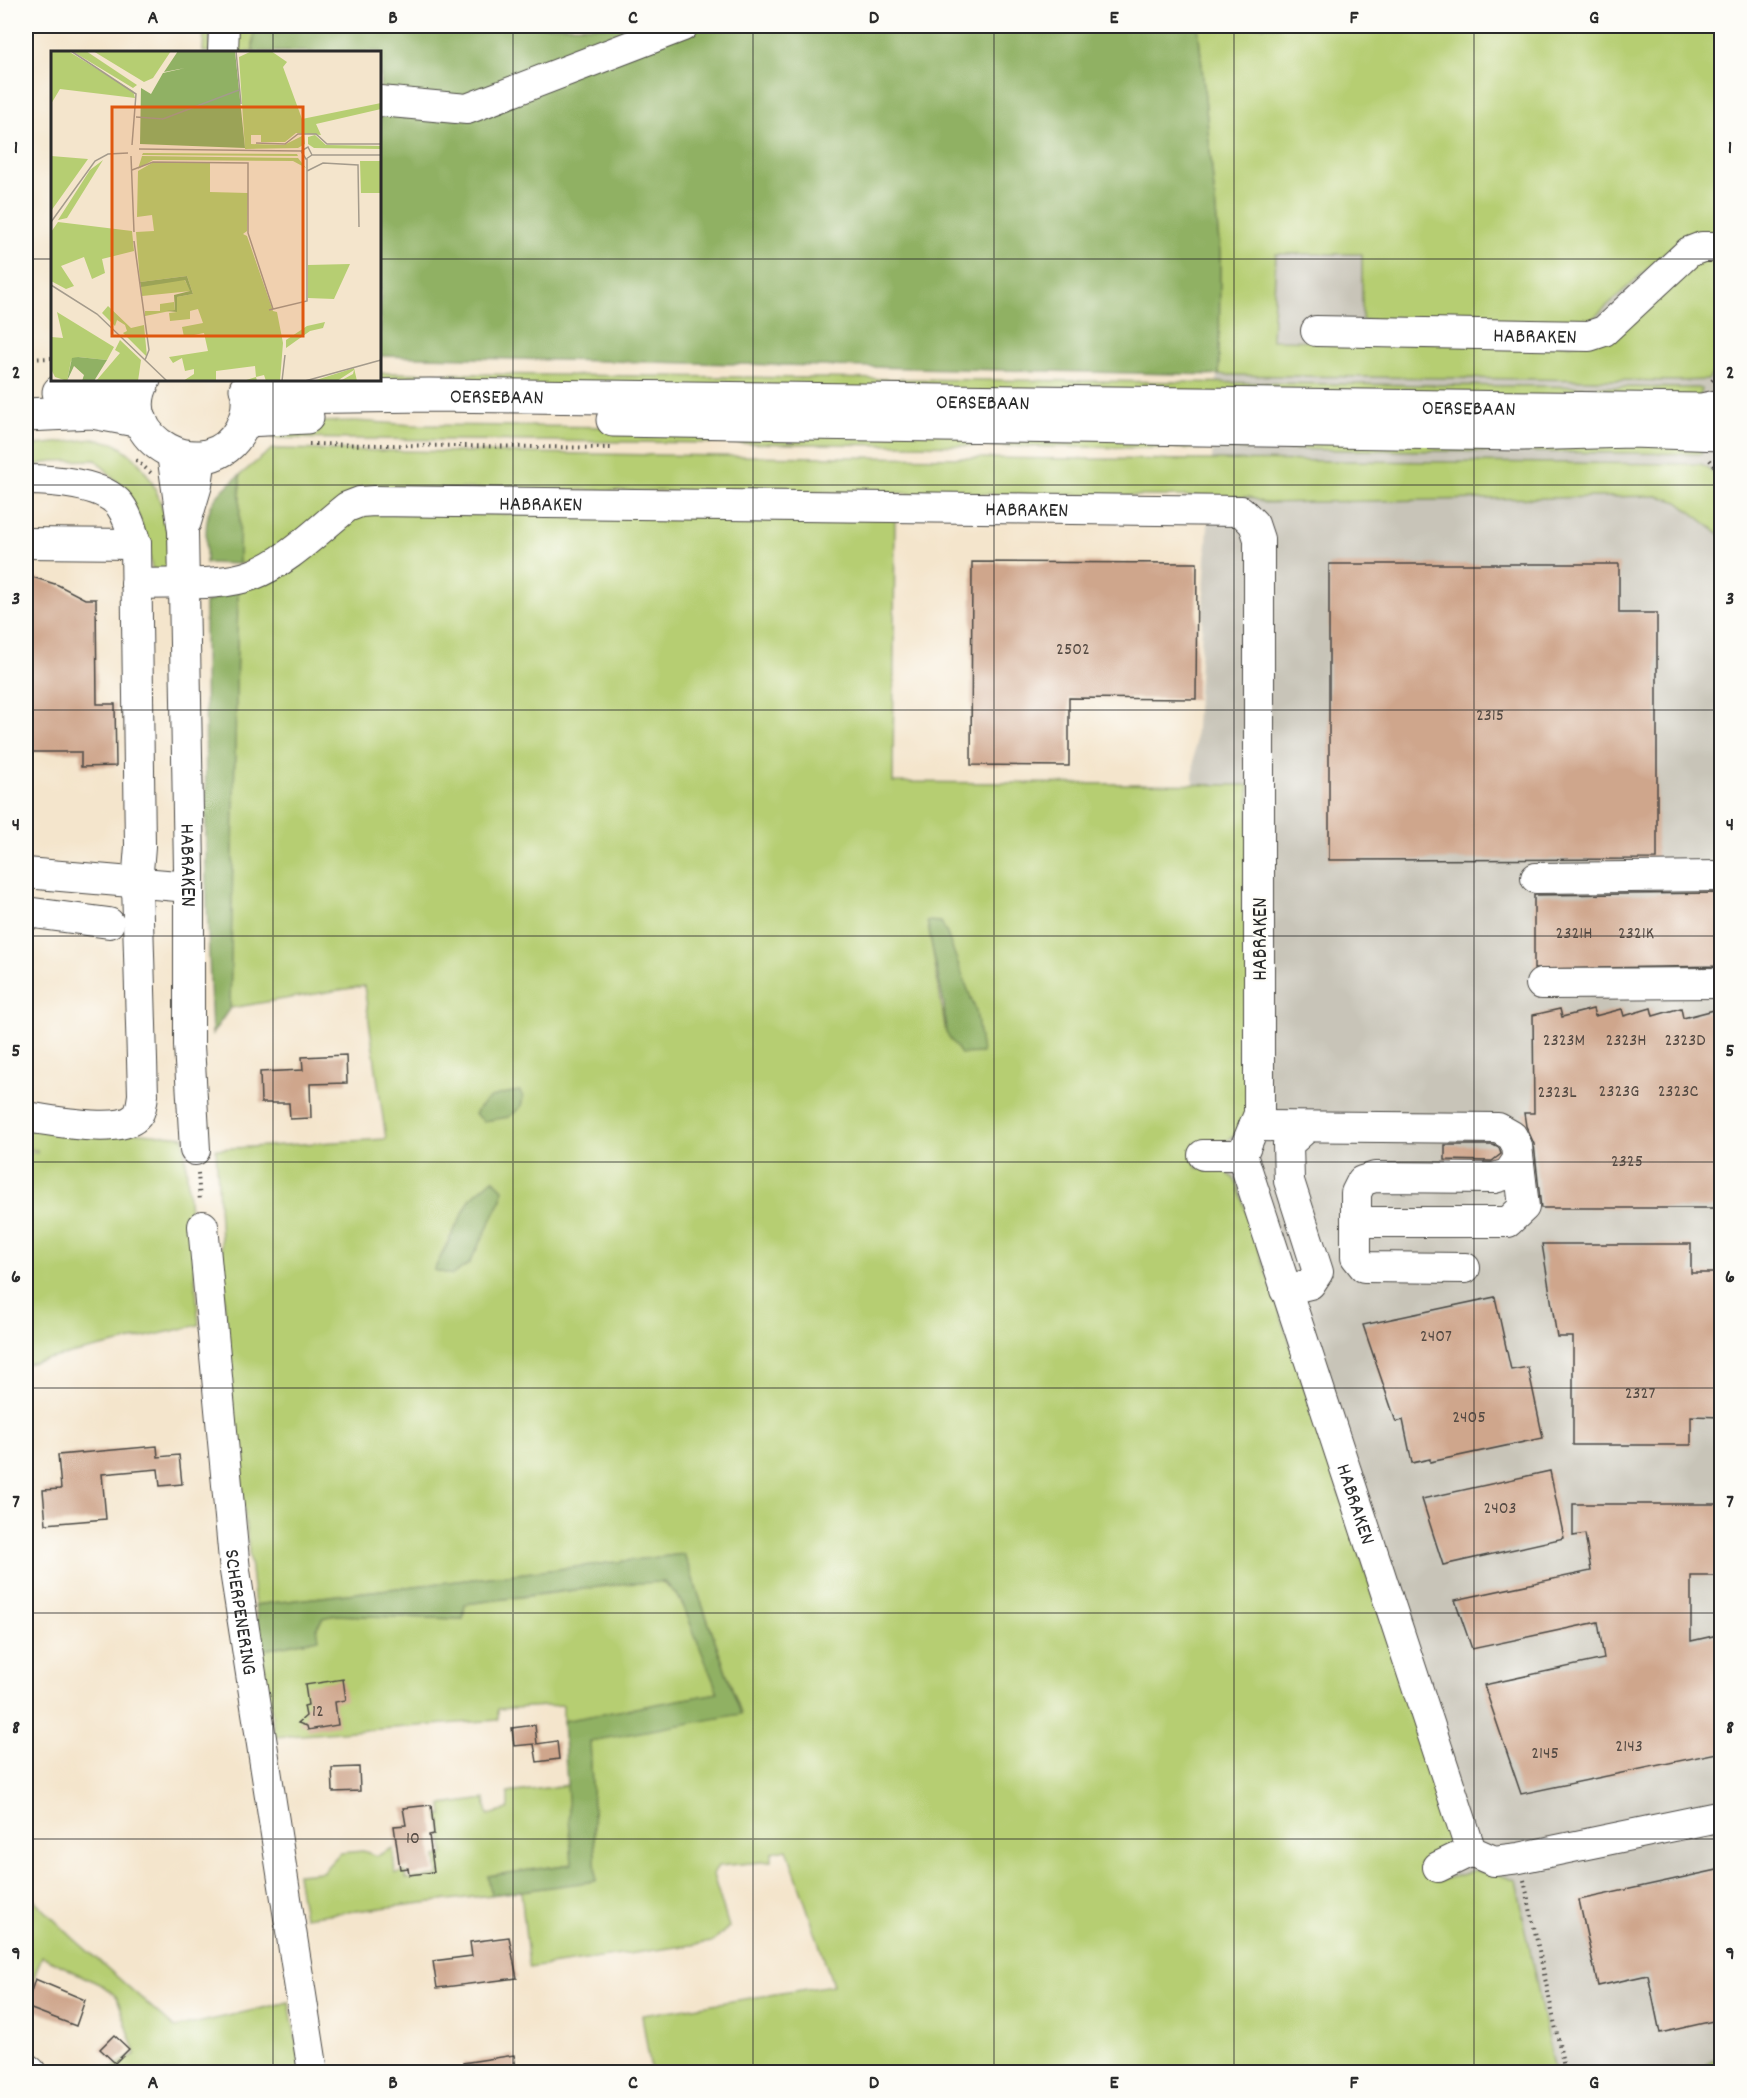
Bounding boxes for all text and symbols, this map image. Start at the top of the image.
text: A [148,5,159,33]
text: B [388,5,398,33]
text: C [628,5,638,33]
text: D [869,5,880,33]
text: E [1109,5,1119,33]
text: F [1350,5,1360,33]
text: G [1589,5,1599,33]
inset map [51,51,381,381]
text: 1 [14,135,18,163]
text: 1 [1728,135,1732,163]
street label: HABRAKEN [1493,322,1577,354]
text: 2 [12,360,20,388]
text: 2 [1726,360,1734,388]
street label: OERSEBAAN [450,383,544,414]
street label: OERSEBAAN [936,389,1030,420]
street label: OERSEBAAN [1422,395,1516,426]
street label: HABRAKEN [499,490,583,521]
street label: HABRAKEN [985,496,1069,527]
text: 3 [12,586,20,614]
text: 3 [1726,586,1734,614]
house number: 2502 [1056,638,1090,663]
house number: 2315 [1476,704,1504,729]
text: 4 [12,812,20,840]
text: 4 [1726,812,1734,840]
street label: HABRAKEN [170,823,201,907]
street label: HABRAKEN [1247,897,1277,981]
house number: 2321H [1556,922,1592,947]
house number: 2321K [1618,922,1654,947]
house number: 2323M [1543,1029,1585,1054]
house number: 2323H [1606,1029,1646,1054]
house number: 2323D [1664,1029,1706,1054]
text: 5 [11,1038,21,1066]
text: 5 [1725,1038,1735,1066]
house number: 2323G [1599,1080,1639,1105]
house number: 2323C [1658,1080,1698,1105]
house number: 2323L [1537,1081,1577,1106]
house number: 2325 [1611,1150,1643,1175]
text: 6 [11,1264,21,1292]
text: 6 [1725,1264,1735,1292]
house number: 2407 [1420,1325,1452,1350]
house number: 2327 [1625,1382,1655,1407]
house number: 2405 [1452,1406,1486,1431]
street label: HABRAKEN [1327,1460,1381,1549]
text: 7 [12,1489,20,1517]
text: 7 [1726,1489,1734,1517]
house number: 2403 [1483,1497,1517,1522]
street label: SCHERPENERING [215,1548,263,1678]
house number: 12 [312,1700,324,1725]
text: 8 [12,1715,20,1743]
text: 8 [1726,1715,1734,1743]
house number: 2143 [1615,1735,1643,1760]
house number: 2145 [1531,1742,1559,1767]
house number: 10 [406,1827,420,1852]
text: 9 [11,1941,21,1969]
text: 9 [1725,1941,1735,1969]
text: A [148,2070,159,2098]
text: B [388,2070,398,2098]
text: C [628,2070,638,2098]
text: D [869,2070,880,2098]
text: E [1109,2070,1119,2098]
text: F [1350,2070,1360,2098]
text: G [1589,2070,1599,2098]

